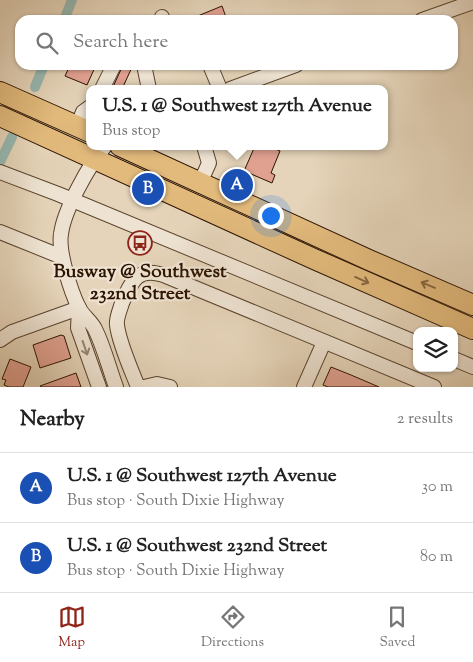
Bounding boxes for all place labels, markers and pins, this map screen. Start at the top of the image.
pin: A [221,166,253,204]
pin: B [132,170,164,208]
bus stop icon: Busway @ Southwest 232nd Street [127,230,153,256]
place label: Busway @ Southwest 232nd Street [54,259,227,308]

